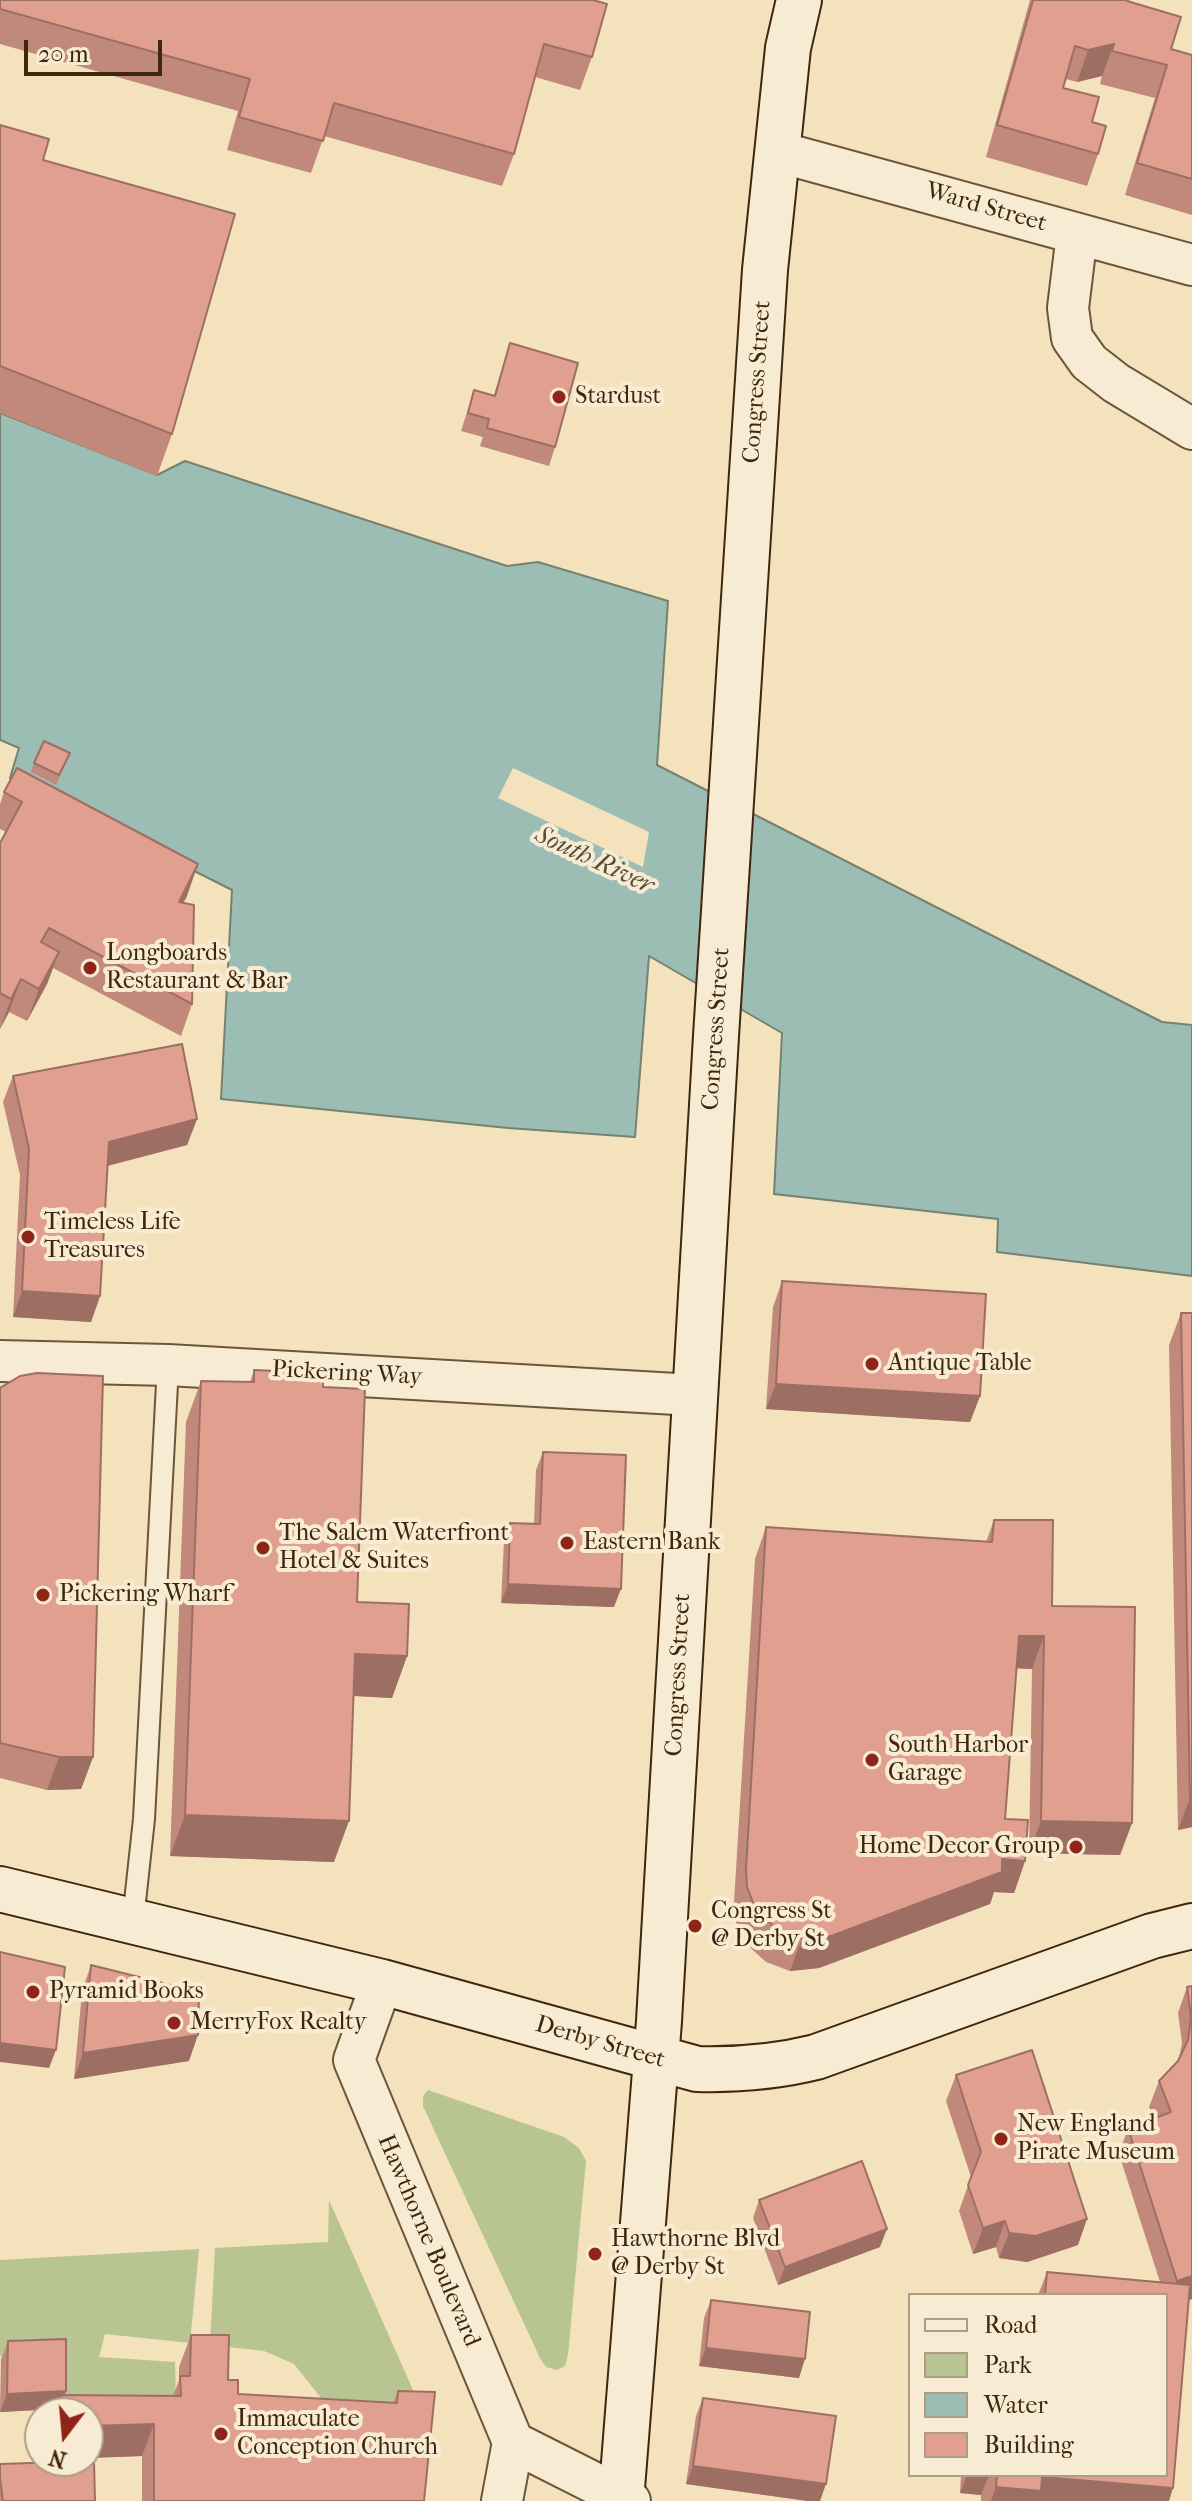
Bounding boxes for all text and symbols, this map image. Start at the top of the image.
scale bar [28,24,166,74]
text: 20 m [38,40,89,68]
street label: Ward Street [922,177,1050,239]
street label: Congress Street [738,300,778,464]
place label: Stardust [575,383,661,411]
marker: Stardust [550,388,568,406]
water label: South River [530,820,658,902]
place label: Longboards Restaurant & Bar [106,940,288,996]
street label: Congress Street [697,947,737,1111]
marker: Longboards Restaurant & Bar [81,959,99,977]
place label: Timeless Life Treasures [44,1209,181,1265]
marker: Timeless Life Treasures [19,1228,37,1246]
place label: Antique Table [888,1350,1032,1378]
marker: Antique Table [863,1355,881,1373]
street label: Pickering Way [271,1356,423,1392]
place label: The Salem Waterfront Hotel & Suites [279,1520,509,1576]
place label: Eastern Bank [583,1529,720,1557]
marker: Eastern Bank [558,1534,576,1552]
marker: The Salem Waterfront Hotel & Suites [254,1539,272,1557]
place label: Pickering Wharf [59,1581,230,1609]
marker: Pickering Wharf [34,1586,52,1604]
street label: Congress Street [660,1593,698,1757]
place label: South Harbor Garage [888,1732,1028,1788]
marker: South Harbor Garage [863,1751,881,1769]
place label: Home Decor Group [859,1833,1060,1861]
marker: Home Decor Group [1067,1838,1085,1856]
place label: Congress St @ Derby St [711,1898,832,1954]
marker: Congress St @ Derby St [686,1917,704,1935]
place label: Pyramid Books [49,1978,204,2006]
marker: Pyramid Books [24,1983,42,2001]
place label: MerryFox Realty [190,2009,367,2037]
street label: Derby Street [532,2011,668,2075]
marker: MerryFox Realty [165,2014,183,2032]
place label: New England Pirate Museum [1017,2111,1175,2167]
marker: New England Pirate Museum [992,2130,1010,2148]
street label: Hawthorne Boulevard [370,2131,486,2351]
place label: Hawthorne Blvd @ Derby St [611,2226,780,2282]
marker: Hawthorne Blvd @ Derby St [586,2245,604,2263]
legend [908,2293,1168,2477]
text: Road [984,2311,1037,2339]
text: Park [984,2351,1032,2379]
text: Water [984,2391,1048,2419]
north arrow [24,2397,104,2477]
place label: Immaculate Conception Church [237,2406,438,2462]
marker: Immaculate Conception Church [212,2425,230,2443]
text: Building [984,2431,1074,2459]
text: N [46,2443,70,2473]

